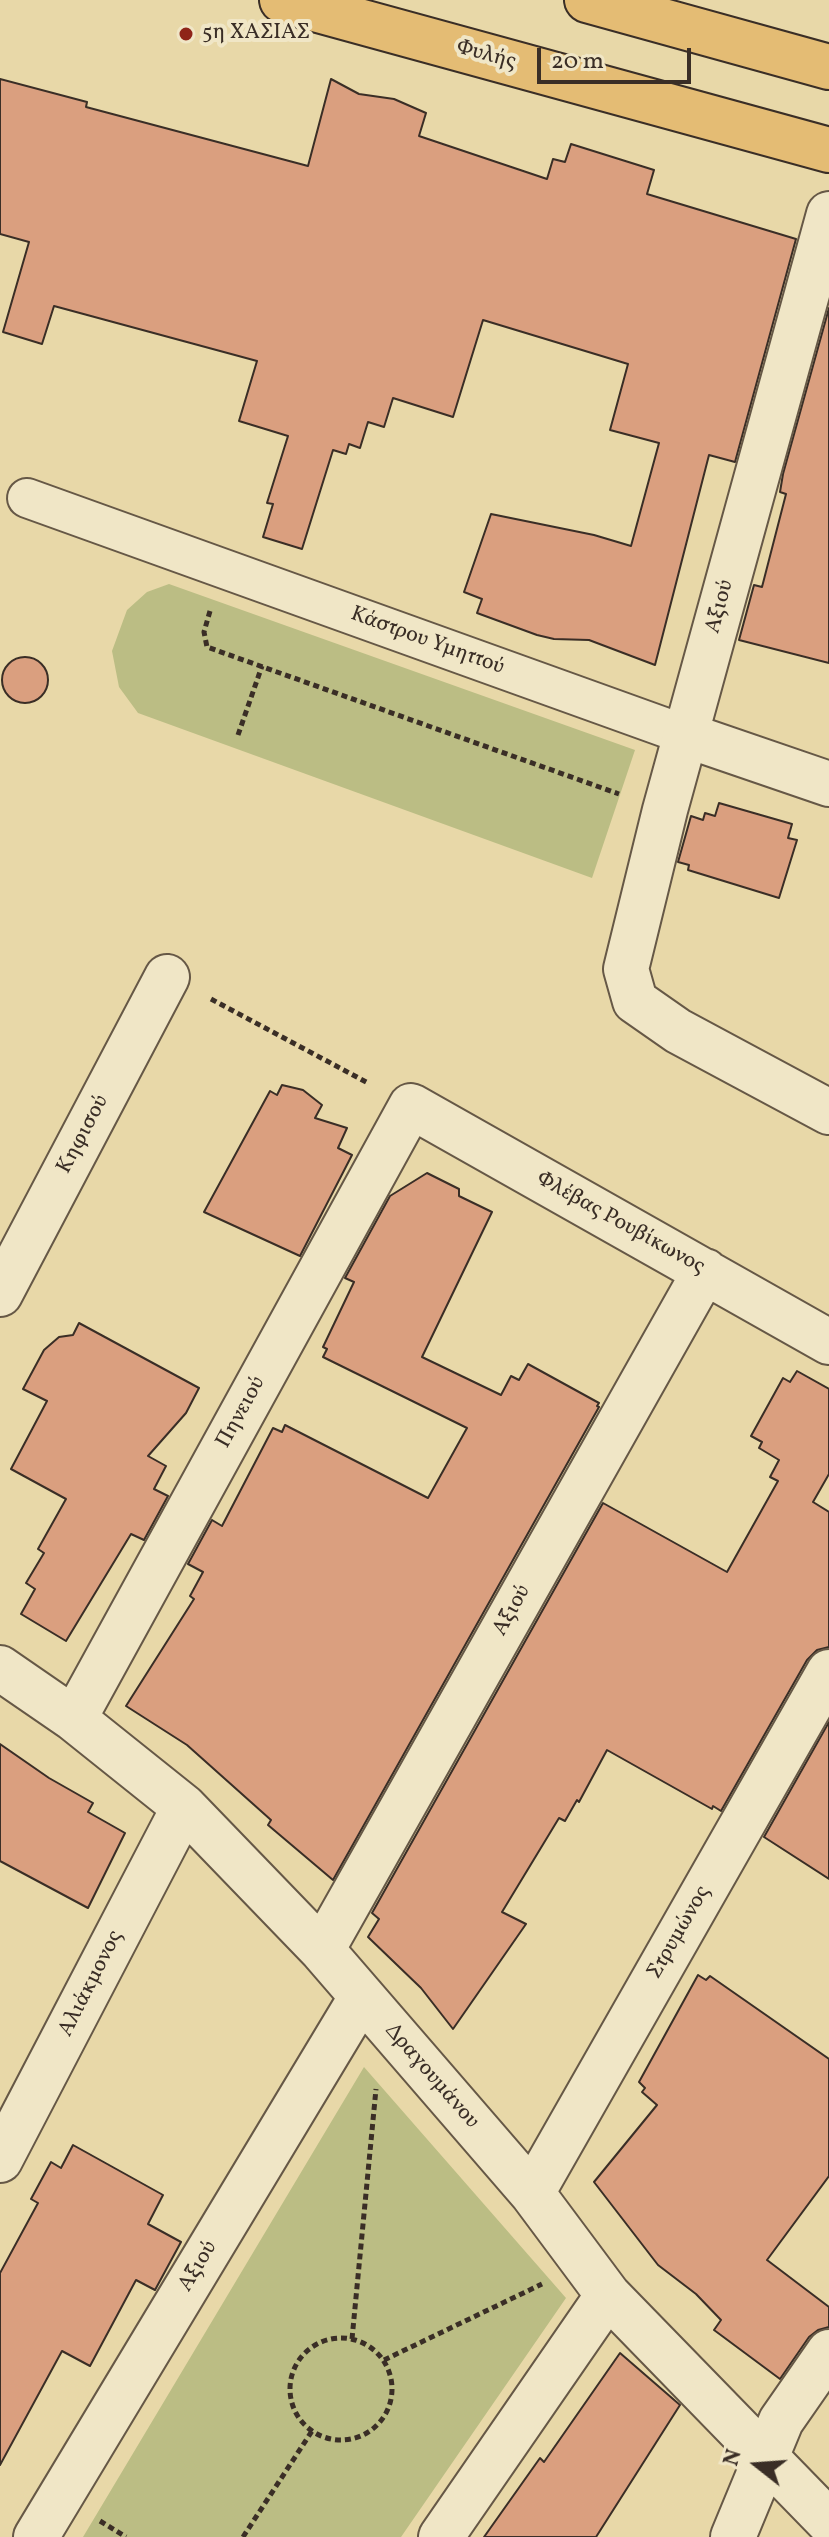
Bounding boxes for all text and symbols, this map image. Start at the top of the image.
place label: 5η ΧΑΣΙΑΣ [202,21,310,47]
marker: 5η ΧΑΣΙΑΣ [177,25,195,43]
scale bar [541,32,695,82]
street label: Φυλής [453,35,519,77]
text: 20 m [551,45,604,79]
street label: Αξιού [701,577,741,637]
street label: Κάστρου Υμηττού [347,602,507,682]
street label: Κηφισού [52,1091,116,1179]
street label: Φλέβας Ρουβίκωνος [531,1167,709,1281]
street label: Πηνειού [212,1373,272,1453]
street label: Αξιού [488,1581,538,1641]
street label: Στρυμώνος [643,1882,717,1984]
street label: Αλιάκμονος [54,1926,130,2042]
street label: Δραγουμάνου [378,2019,484,2135]
street label: Αξιού [174,2237,224,2297]
north arrow [717,2425,797,2505]
text: N [716,2446,751,2470]

